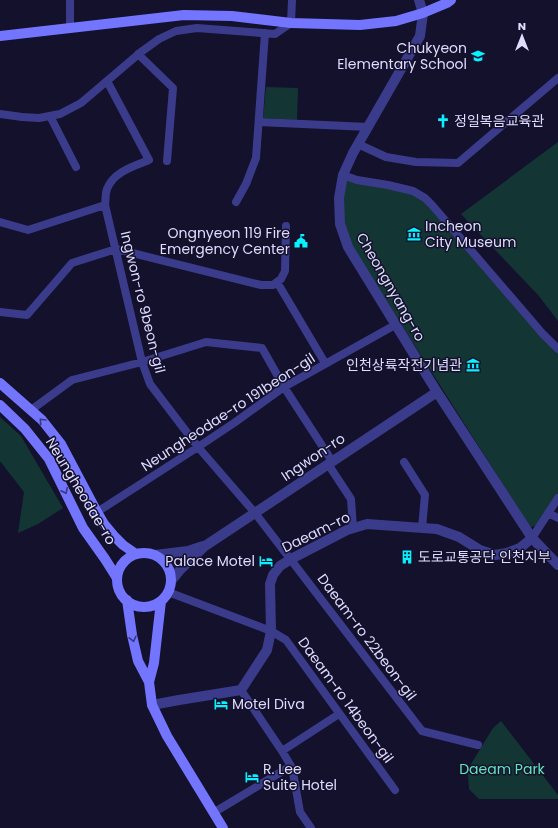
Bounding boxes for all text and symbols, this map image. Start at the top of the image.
north arrow [502,16,542,56]
text: N [518,18,526,34]
place label: Chukyeon Elementary School [337,38,467,74]
school or university icon: Chukyeon Elementary School [470,48,486,64]
place label: 정일복음교육관 [454,111,544,131]
church icon: 정일복음교육관 [435,113,451,129]
place label: Incheon City Museum [425,216,516,252]
place label: Ongnyeon 119 Fire Emergency Center [160,223,290,259]
museum icon: Incheon City Museum [406,226,422,242]
street label: Ingwon-ro 9beon-gil [116,229,170,375]
street label: Cheongnyang-ro [352,229,430,345]
public building icon: Ongnyeon 119 Fire Emergency Center [293,233,309,249]
street label: Neungheodae-ro 191beon-gil [137,348,319,476]
place label: 인천상륙작전기념관 [346,355,462,375]
museum icon: 인천상륙작전기념관 [465,357,481,373]
one-way arrow [40,419,47,426]
street label: Ingwon-ro [277,428,349,486]
street label: Neungheodae-ro [41,434,121,548]
one-way arrow [60,487,68,494]
street label: Daeam-ro [278,507,354,557]
place label: 도로교통공단 인천지부 [418,547,551,567]
building icon: 도로교통공단 인천지부 [399,549,415,565]
place label: Palace Motel [165,551,255,571]
hotel icon: Palace Motel [258,553,274,569]
street label: Daeam-ro 22beon-gil [313,570,421,704]
street label: Daeam-ro 14beon-gil [294,633,398,767]
one-way arrow [128,636,136,642]
place label: Motel Diva [232,694,305,714]
hotel icon: Motel Diva [213,696,229,712]
place label: R. Lee Suite Hotel [263,759,337,795]
park label: Daeam Park [459,759,546,779]
hotel icon: R. Lee Suite Hotel [244,769,260,785]

